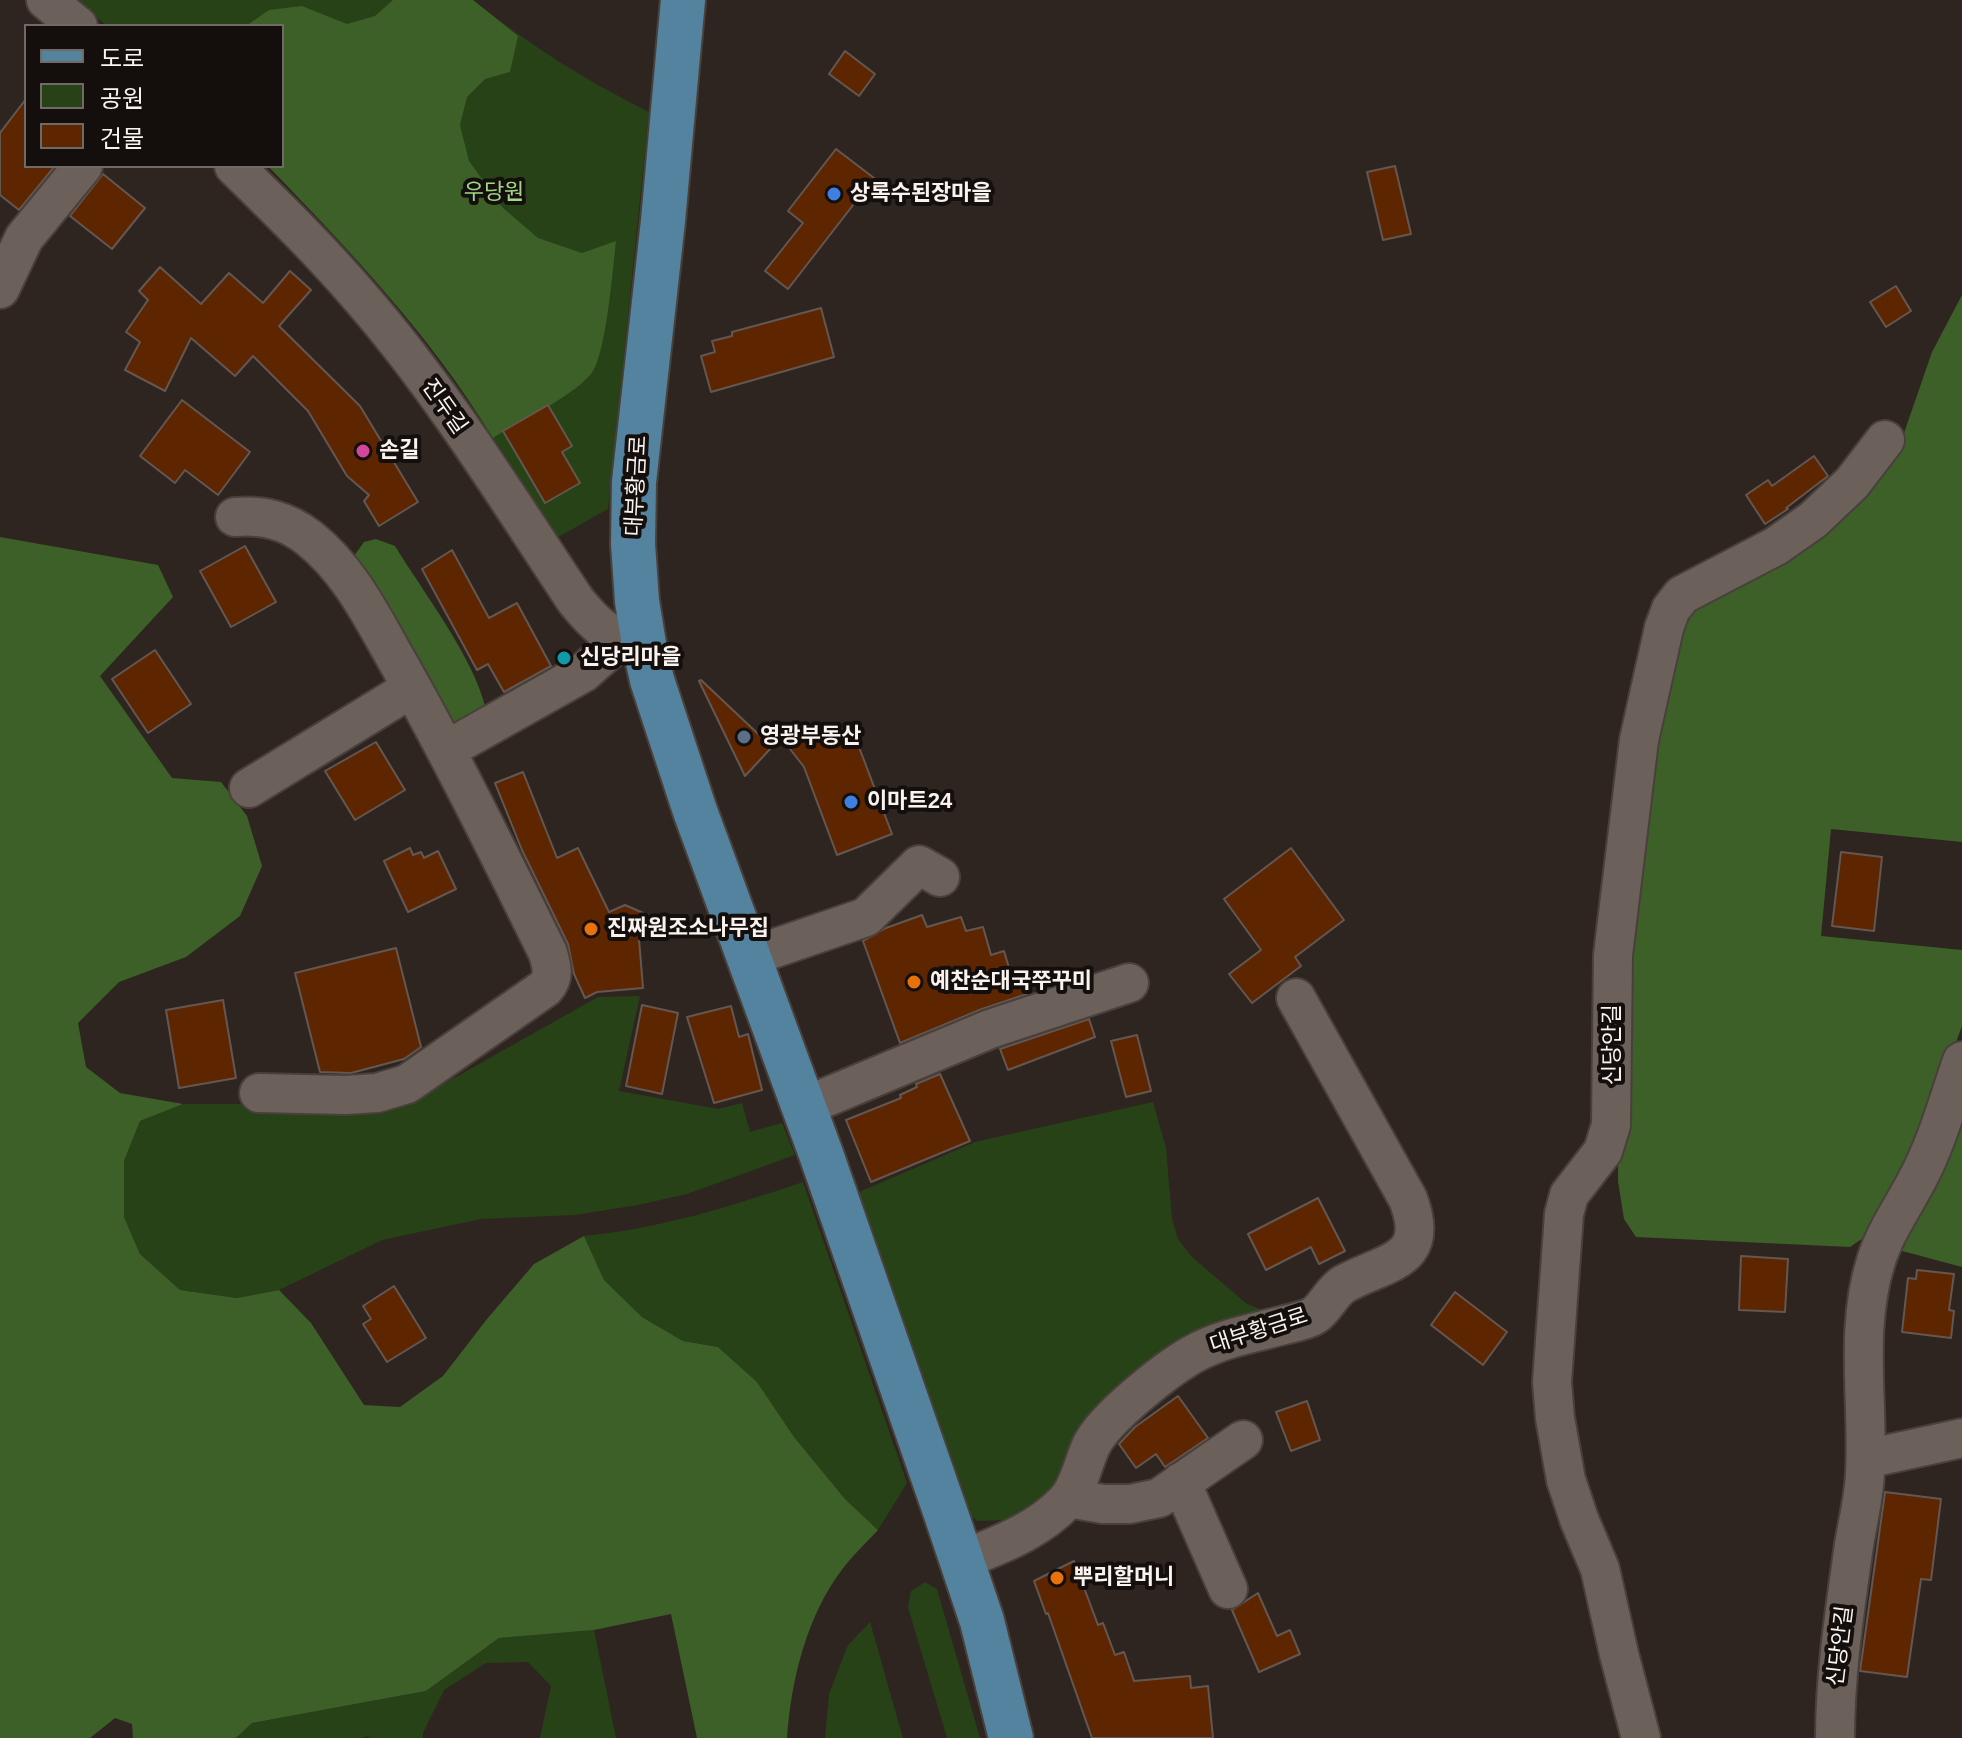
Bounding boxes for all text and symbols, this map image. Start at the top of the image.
legend [24,24,284,168]
text: 도로 [100,45,144,72]
text: 공원 [100,85,144,112]
text: 건물 [100,125,144,152]
park label: 우당원 [464,180,524,206]
place label: 상록수된장마을 [850,181,992,207]
marker: 상록수된장마을 [825,185,843,203]
street label: 진두길 [416,375,472,439]
street label: 대부황금로 [621,435,653,537]
place label: 손길 [379,438,419,464]
marker: 손길 [354,442,372,460]
place label: 신당리마을 [580,645,681,671]
marker: 신당리마을 [555,649,573,667]
place label: 영광부동산 [760,724,861,750]
marker: 영광부동산 [735,728,753,746]
place label: 이마트24 [867,789,952,815]
marker: 이마트24 [842,793,860,811]
place label: 진짜원조소나무집 [607,916,769,942]
marker: 진짜원조소나무집 [582,920,600,938]
place label: 예찬순대국쭈꾸미 [930,969,1092,995]
marker: 예찬순대국쭈꾸미 [905,973,923,991]
street label: 신당안길 [1600,1005,1626,1085]
street label: 대부황금로 [1207,1303,1311,1359]
place label: 뿌리할머니 [1073,1565,1174,1591]
marker: 뿌리할머니 [1048,1569,1066,1587]
street label: 신당안길 [1823,1604,1859,1688]

